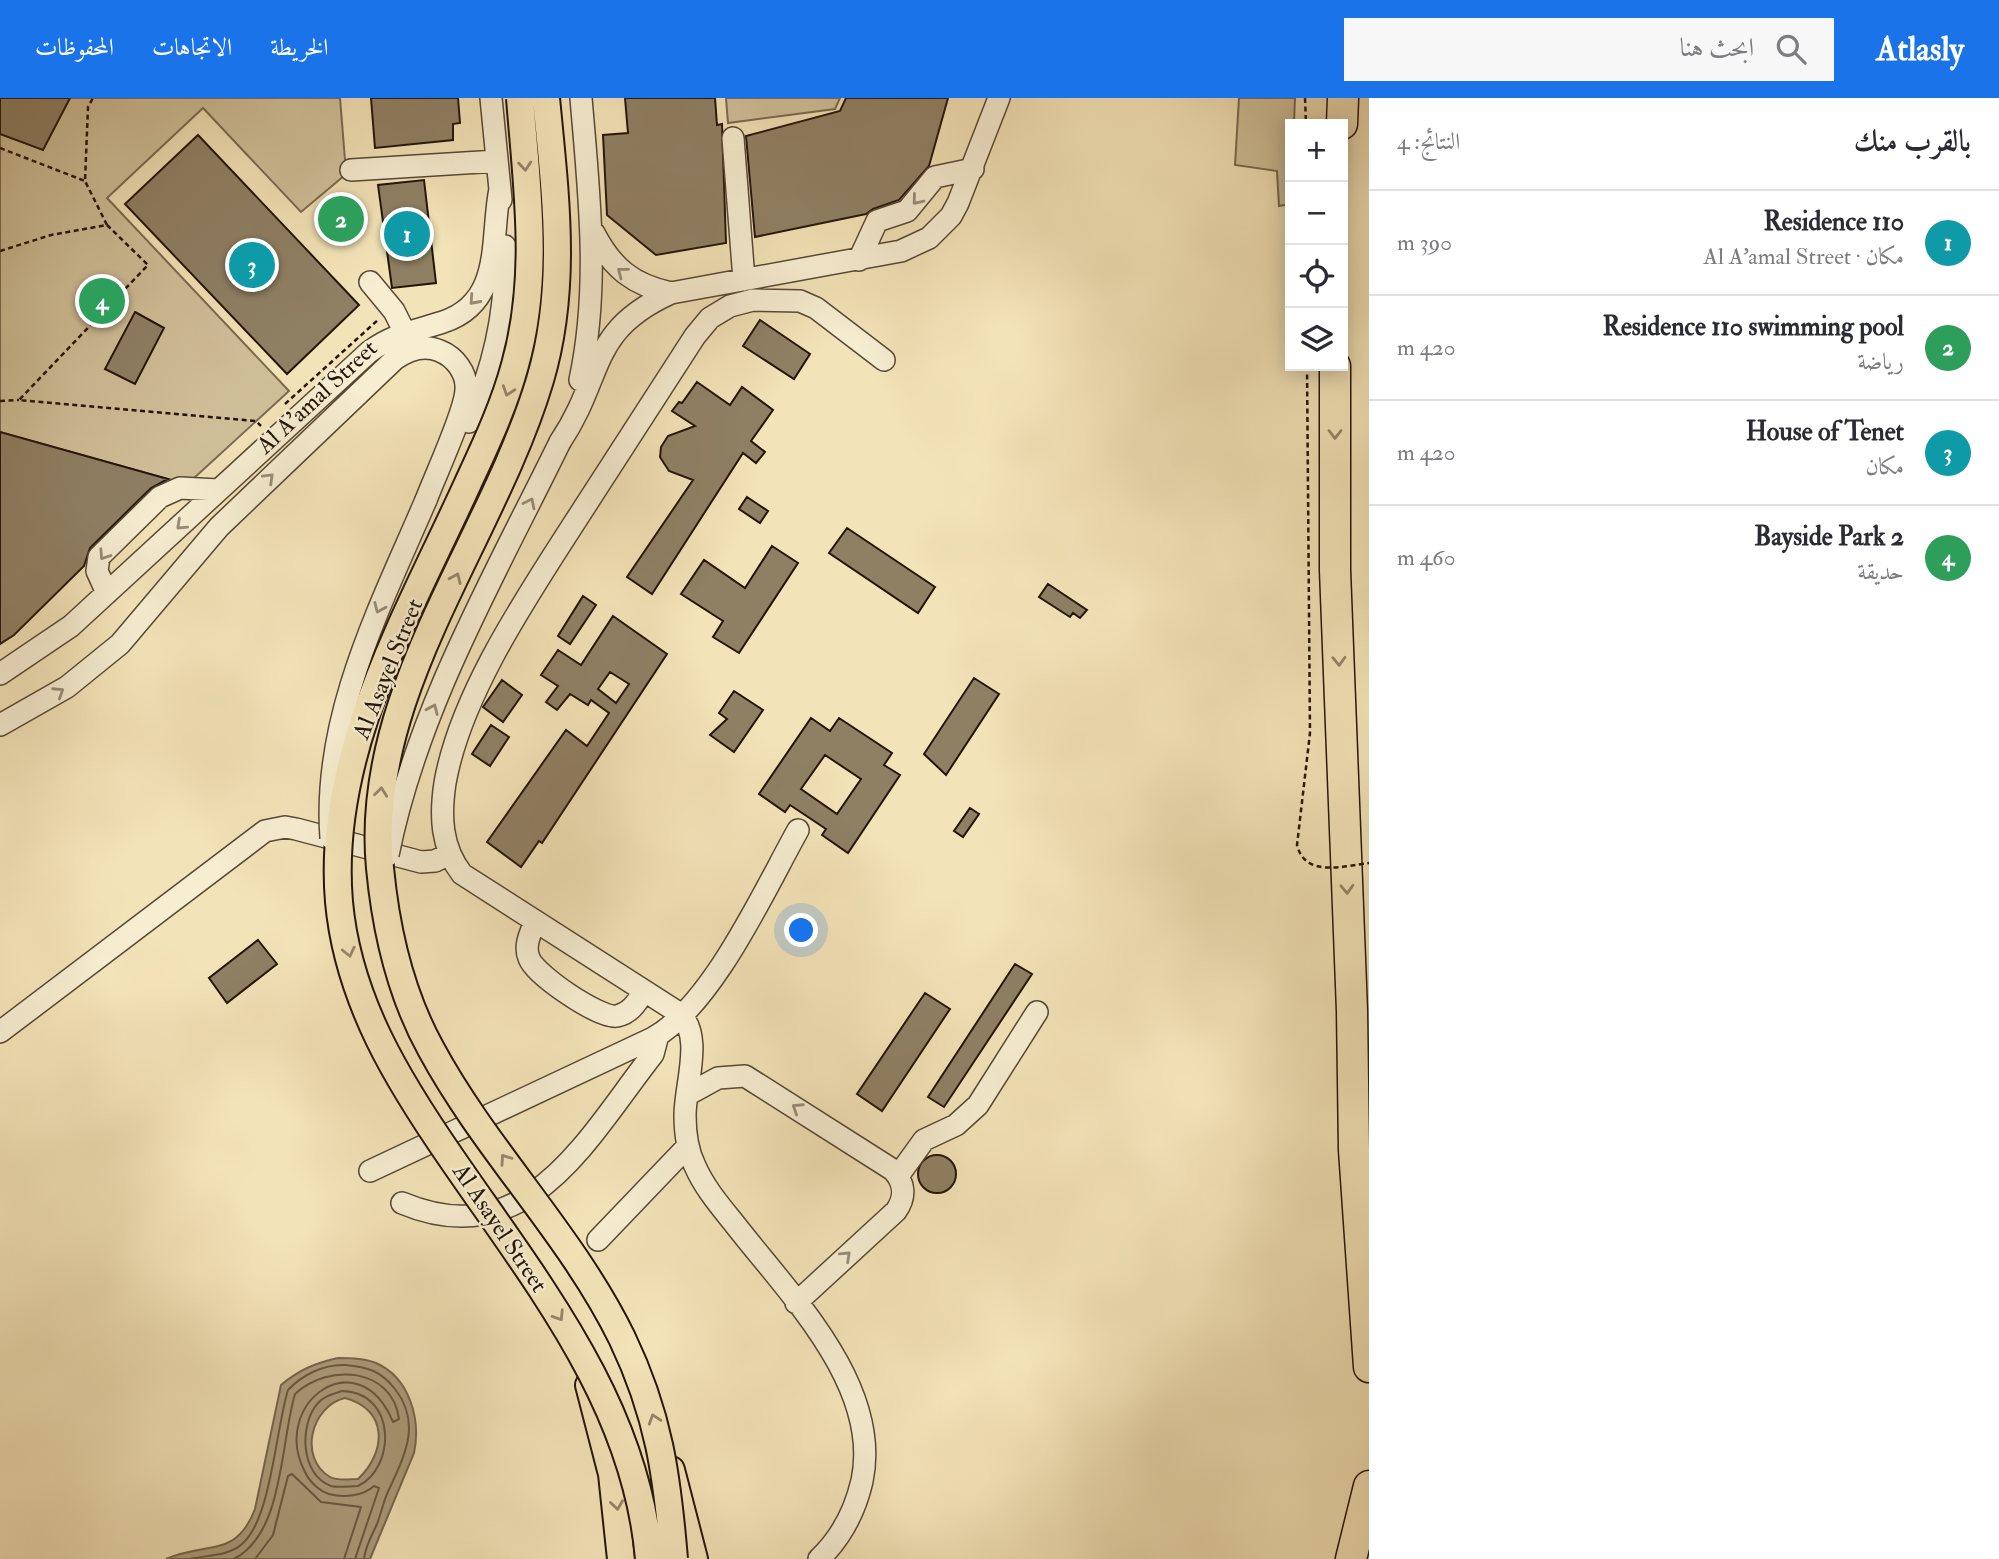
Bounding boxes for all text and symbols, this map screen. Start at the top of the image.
search box [1344,18,1834,81]
text: Atlasly [1876,29,1964,70]
icon: search [1772,30,1810,68]
text: المحفوظات [35,32,114,63]
text: الاتجاهات [152,32,232,63]
text: الخريطة [270,32,329,63]
text: ابحث هنا [1679,32,1754,64]
map controls [1285,119,1348,371]
button: + [1285,119,1348,182]
text: بالقرب منك [1854,123,1971,160]
text: النتائج: 4 [1397,127,1460,156]
one-way arrow [517,161,532,172]
button: − [1285,182,1348,245]
pin: 2 [318,193,364,245]
one-way arrow [913,193,926,205]
text: Residence 110 [1763,206,1904,238]
pin: 1 [384,208,430,260]
text: 390 m [1397,228,1452,257]
text: 1 [1944,228,1952,257]
pin: 3 [229,239,275,291]
text: مكان · Al A'amal Street [1703,242,1904,271]
button: locate [1285,245,1348,308]
one-way arrow [618,268,630,281]
pin: 4 [79,275,125,327]
one-way arrow [470,292,482,305]
button: layers [1285,308,1348,371]
text: Residence 110 swimming pool [1602,311,1904,343]
street label: Al A'amal Street [249,333,384,462]
text: 420 m [1397,333,1456,362]
text: 2 [1942,333,1954,362]
text: رياضة [1858,347,1904,376]
one-way arrow [501,384,516,396]
text: House of Tenet [1746,416,1904,448]
one-way arrow [1327,429,1343,440]
text: 420 m [1397,438,1456,467]
text: 3 [1944,438,1952,467]
text: مكان [1865,452,1904,481]
one-way arrow [261,474,274,487]
one-way arrow [522,498,536,510]
one-way arrow [176,516,189,529]
text: Bayside Park 2 [1754,521,1904,553]
text: 460 m [1397,543,1455,572]
text: 4 [1942,543,1954,572]
one-way arrow [99,547,112,560]
text: حديقة [1857,557,1904,586]
one-way arrow [448,573,462,586]
street label: Al Asayel Street [345,594,430,745]
one-way arrow [373,601,387,613]
one-way arrow [1331,656,1346,667]
one-way arrow [52,687,65,700]
one-way arrow [425,704,439,716]
one-way arrow [373,786,388,797]
one-way arrow [1340,884,1355,895]
your location [784,913,818,947]
one-way arrow [341,946,355,958]
one-way arrow [791,1103,804,1116]
one-way arrow [501,1154,513,1167]
street label: Al Asayel Street [445,1157,555,1299]
one-way arrow [838,1252,851,1265]
one-way arrow [551,1308,564,1321]
one-way arrow [648,1413,662,1426]
one-way arrow [609,1499,624,1510]

